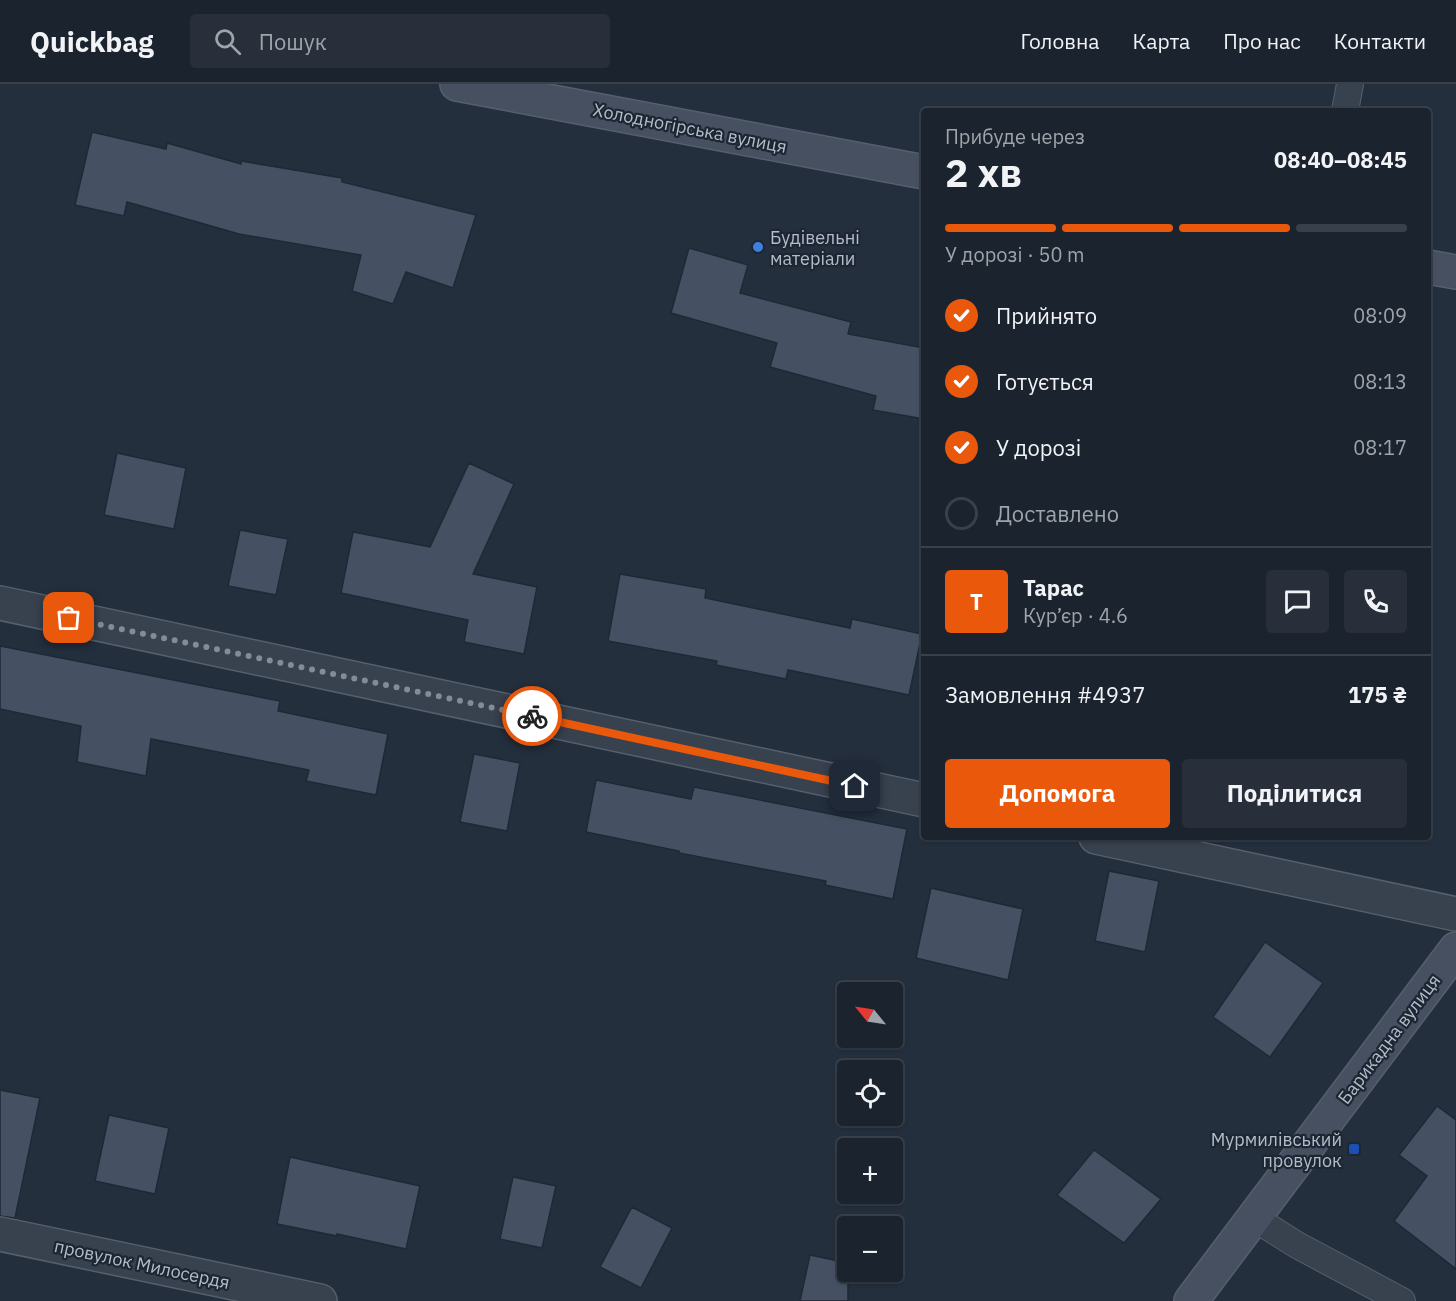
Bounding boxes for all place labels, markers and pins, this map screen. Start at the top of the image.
place label: Будівельні матеріали [770,226,860,270]
marker: Будівельні матеріали [751,240,765,254]
pin [43,592,94,643]
pin [829,760,880,811]
place label: Мурмилівський провулок [1211,1128,1342,1172]
marker: Мурмилівський провулок [1347,1142,1361,1156]

